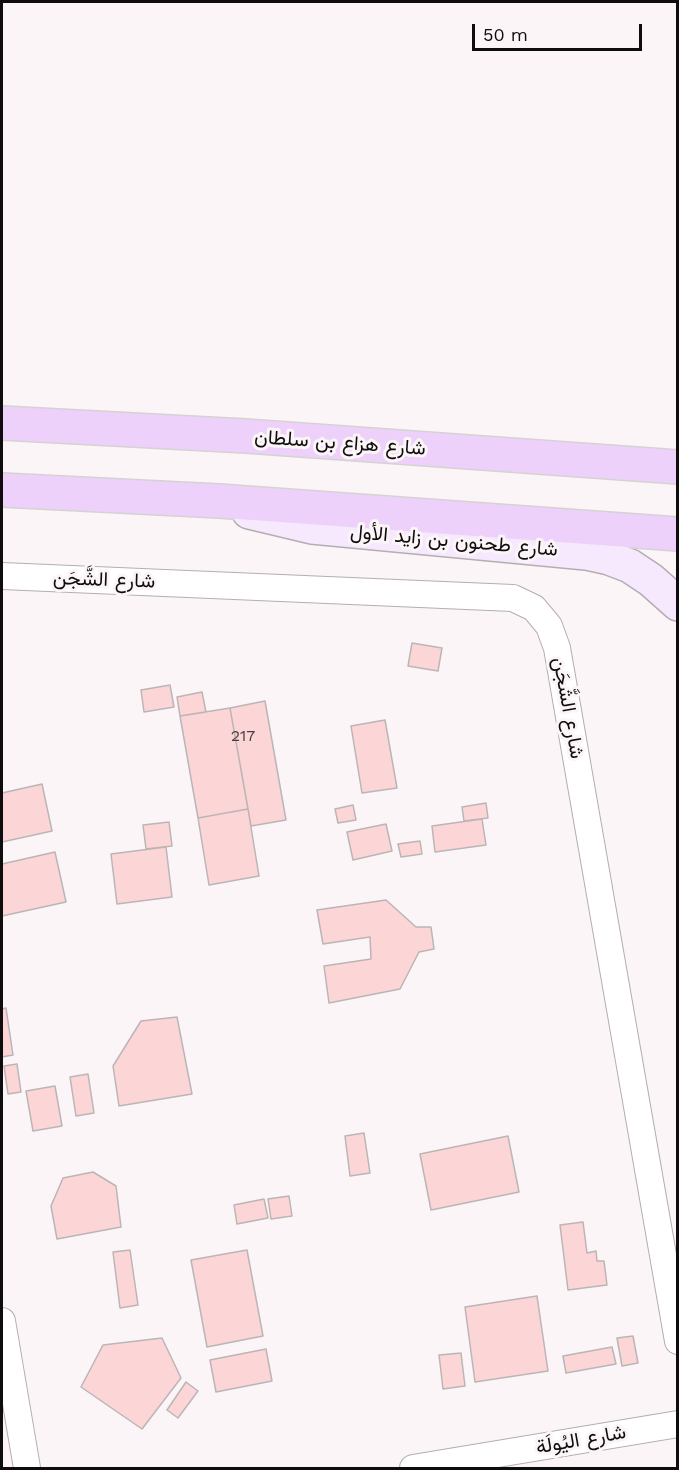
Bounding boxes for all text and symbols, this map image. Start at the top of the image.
scale bar [475,12,644,50]
text: 50 m [483,24,528,45]
street label: شارع هزاع بن سلطان [253,425,427,461]
street label: شارع طحنون بن زايد الأول [349,520,559,562]
street label: شارع الشَّجَن [52,566,156,594]
street label: شارع الشَّجَن [547,656,589,760]
house number: 217 [231,726,255,746]
street label: شارع اليُولَة [534,1420,628,1460]

